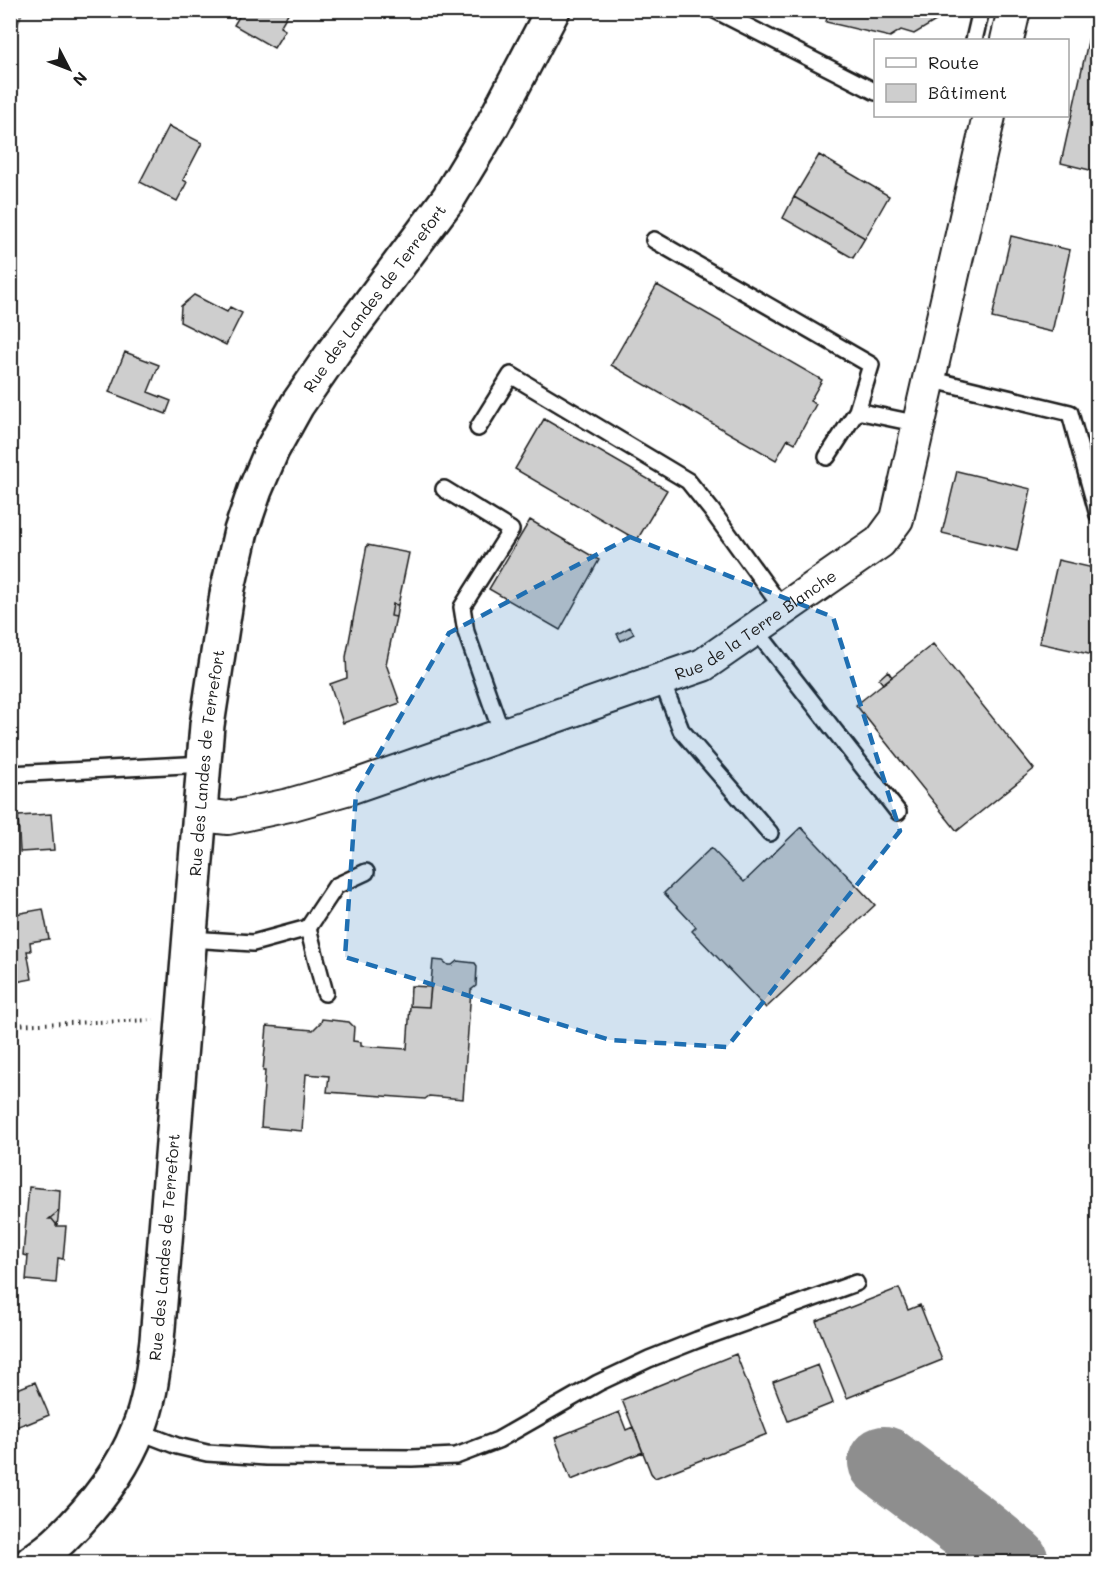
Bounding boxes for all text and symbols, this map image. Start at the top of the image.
north arrow [39,39,99,99]
legend [874,39,1069,117]
text: Route [928,50,979,74]
text: N [69,68,92,91]
text: Bâtiment [928,80,1007,104]
street label: Rue des Landes de Terrefort [298,200,450,396]
street label: Rue de la Terre Blanche [672,565,840,684]
street label: Rue des Landes de Terrefort [184,648,228,877]
street label: Rue des Landes de Terrefort [143,1132,184,1362]

